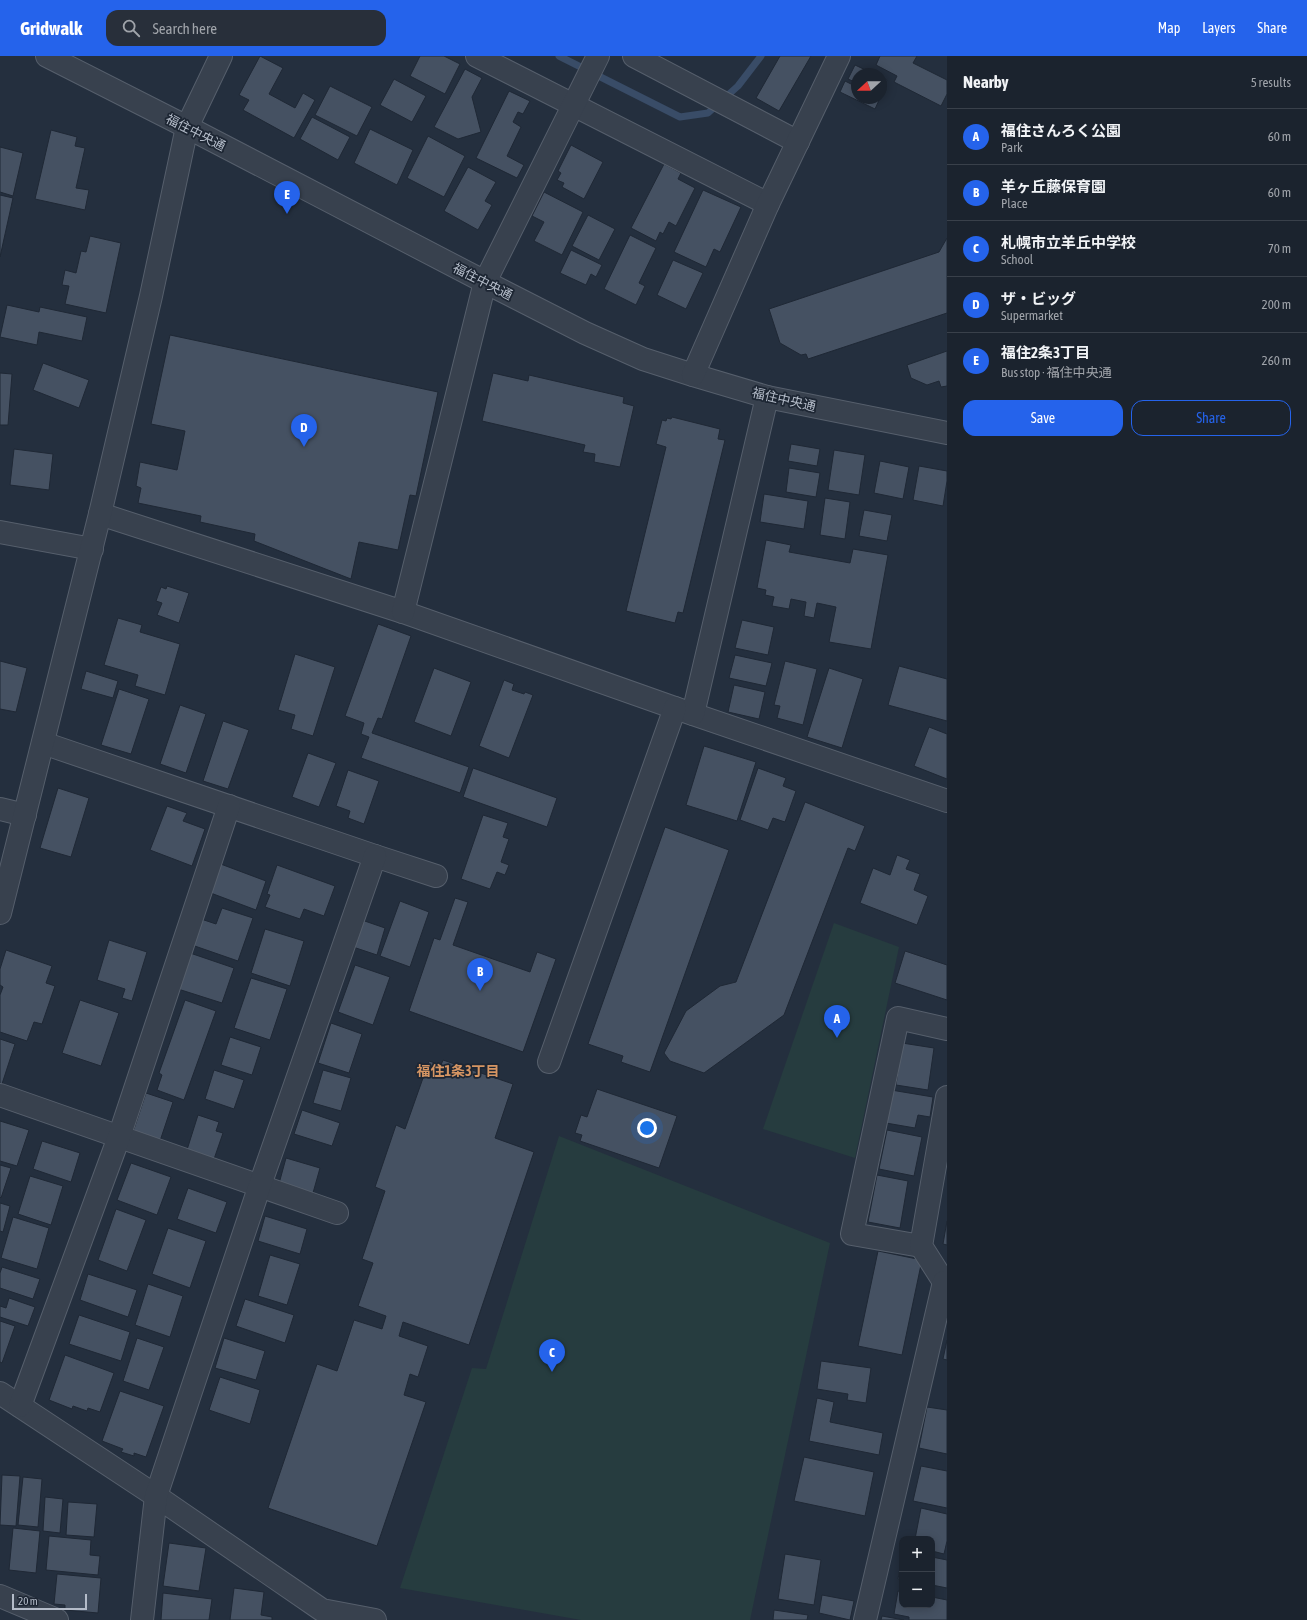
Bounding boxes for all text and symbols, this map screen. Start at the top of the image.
search box [106,10,386,46]
text: Gridwalk [20,17,82,39]
icon: search [120,17,142,39]
text: Search here [152,20,217,37]
text: Map [1158,20,1180,36]
text: Layers [1202,20,1235,36]
text: Share [1257,20,1287,36]
north arrow [851,68,887,104]
text: Nearby [963,72,1009,92]
text: 5 results [1251,75,1291,90]
street label: 福住中央通 [163,111,228,154]
text: 福住さんろく公園 [1001,122,1121,139]
text: A [973,129,979,144]
text: 60 m [1268,129,1291,144]
text: Park [1001,140,1023,155]
text: 羊ヶ丘藤保育園 [1001,178,1106,195]
pin: E [274,181,300,214]
text: B [973,185,979,200]
text: 60 m [1268,185,1291,200]
text: Place [1001,196,1028,211]
text: 札幌市立羊丘中学校 [1001,234,1136,251]
text: C [973,241,979,256]
text: 70 m [1268,241,1291,256]
text: School [1001,252,1033,267]
street label: 福住中央通 [450,260,515,303]
text: ザ・ビッグ [1001,290,1076,307]
text: D [972,297,980,312]
text: 200 m [1262,297,1291,312]
text: Supermarket [1001,308,1063,323]
text: 福住2条3丁目 [1001,344,1090,361]
text: E [973,353,979,368]
text: 260 m [1262,353,1291,368]
text: Bus stop · 福住中央通 [1001,365,1112,380]
street label: 福住中央通 [751,385,817,414]
button: Save [963,400,1123,436]
button: Share [1131,400,1291,436]
pin: D [291,414,317,447]
pin: B [467,958,493,991]
pin: A [824,1005,850,1038]
district label: 福住1条3丁目 [416,1063,500,1079]
your location [637,1118,657,1138]
pin: C [539,1339,565,1372]
map controls [899,1536,935,1608]
button: + [899,1536,935,1572]
button: − [899,1572,935,1608]
scale bar [12,1592,87,1611]
text: 20 m [18,1595,38,1607]

